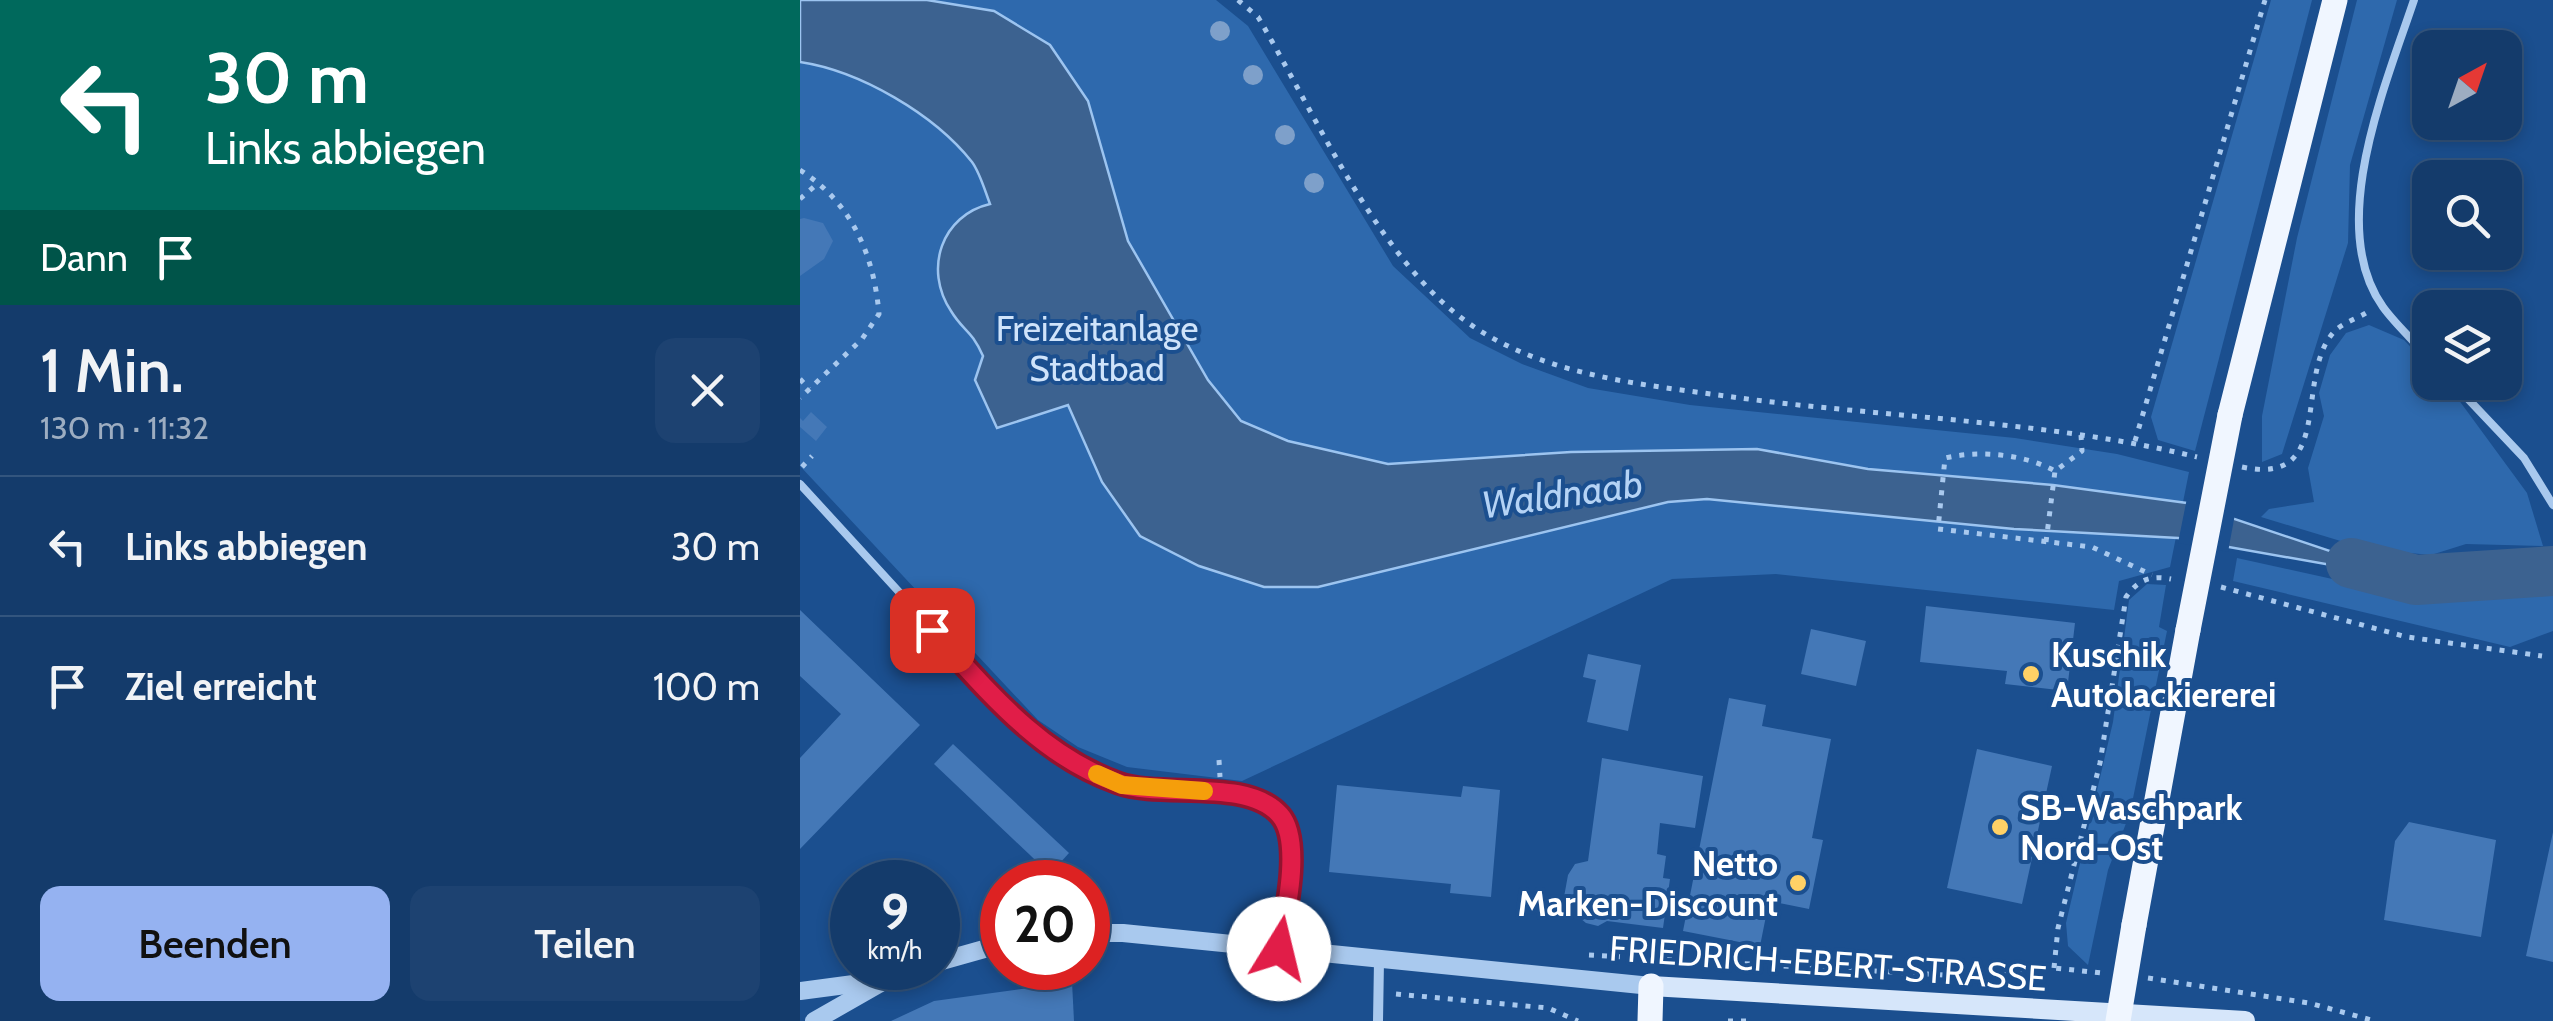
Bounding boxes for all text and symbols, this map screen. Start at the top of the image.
north arrow [2412,30,2522,140]
map controls [2412,30,2522,400]
text: 30 m [205,35,369,121]
icon: left [40,40,170,170]
text: Links abbiegen [205,121,486,175]
button: search [2412,160,2522,270]
icon: arrive [148,230,203,285]
text: Dann [40,234,128,281]
button: layers [2412,290,2522,400]
park label: Freizeitanlage Stadtbad [996,307,1198,390]
text: 1 Min. [40,334,184,407]
button: close [655,338,760,443]
text: 130 m · 11:32 [40,408,209,447]
water label: Waldnaab [1479,459,1645,529]
icon: left [40,519,95,574]
text: Links abbiegen [125,523,368,570]
text: 30 m [671,523,760,570]
pin [890,588,975,673]
icon: arrive [905,603,960,658]
place label: Kuschik Autolackiererei [2051,633,2277,716]
icon: arrive [40,659,95,714]
text: Ziel erreicht [125,663,317,710]
text: 100 m [653,663,760,710]
marker: Kuschik Autolackiererei [2020,663,2042,685]
place label: SB-Waschpark Nord-Ost [2020,786,2242,869]
marker: SB-Waschpark Nord-Ost [1989,816,2011,838]
place label: Netto Marken-Discount [1518,842,1778,925]
speed limit sign: 20 [980,860,1110,990]
marker: Netto Marken-Discount [1787,872,1809,894]
text: 9 [881,882,909,943]
button: Beenden [40,886,390,1001]
button: Teilen [410,886,760,1001]
position arrow [1227,897,1331,1001]
street label: FRIEDRICH-EBERT-STRASSE [1608,926,2048,1000]
text: km/h [868,935,922,965]

